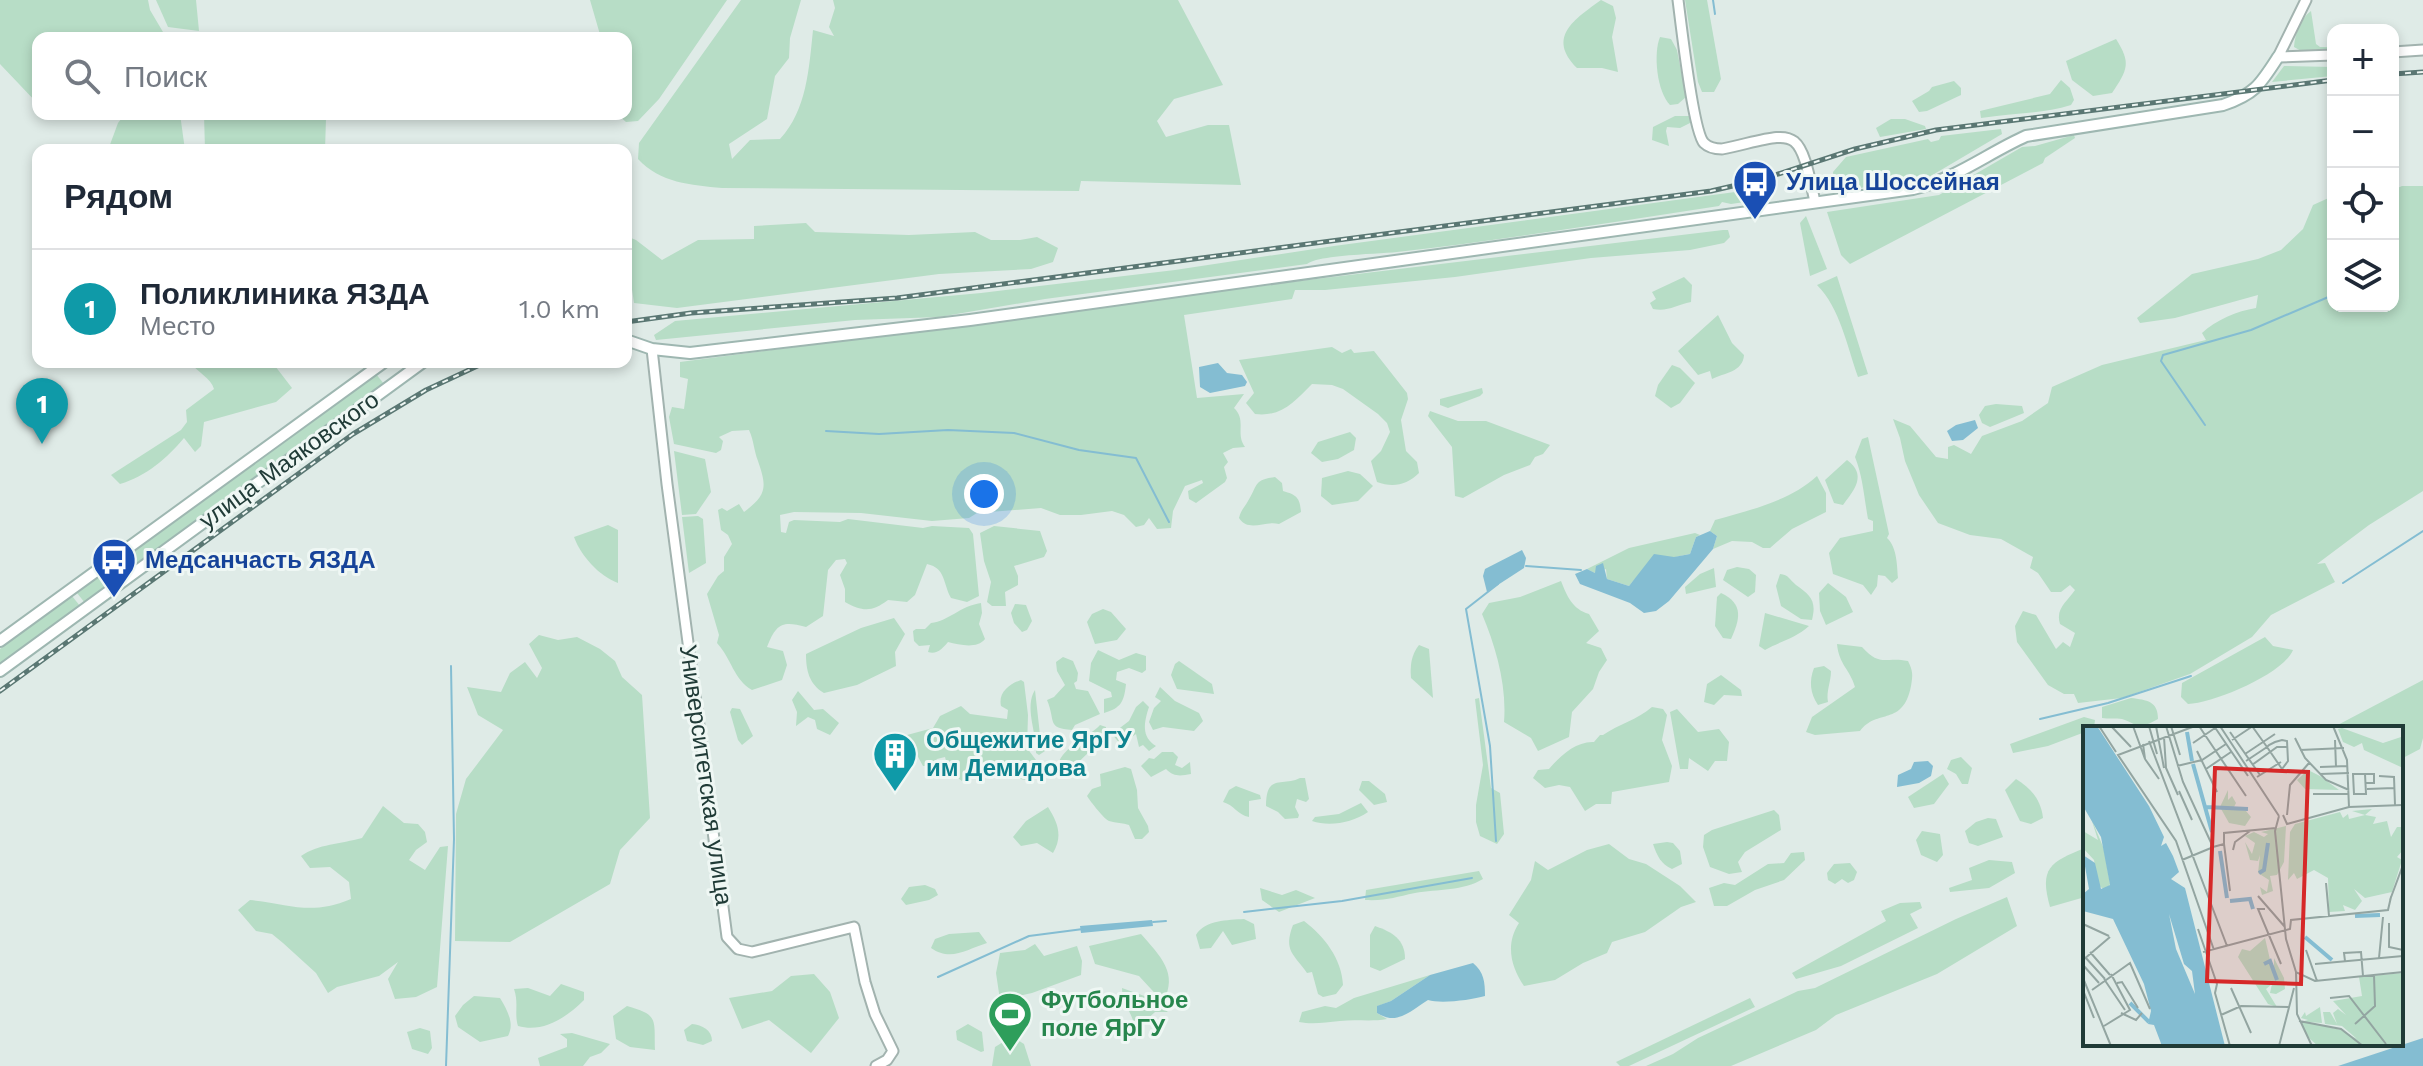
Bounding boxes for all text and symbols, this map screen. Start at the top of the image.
map controls [2327,24,2399,312]
button: + [2327,24,2399,96]
search box [32,32,632,120]
icon: search [60,54,104,98]
text: Поиск [124,59,207,94]
button: − [2327,96,2399,168]
bus stop icon: Улица Шоссейная [1731,158,1779,221]
place label: Улица Шоссейная [1786,168,2000,196]
button: locate [2327,168,2399,240]
text: Рядом [64,176,173,216]
button: layers [2327,240,2399,312]
text: Поликлиника ЯЗДА [140,276,430,311]
text: 1 [84,294,96,324]
text: 1.0 km [519,294,600,324]
text: Место [140,311,216,341]
pin: 1 [16,378,68,444]
street label: улица Маяковского [194,385,384,535]
your location [964,474,1004,514]
bus stop icon: Медсанчасть ЯЗДА [90,536,138,599]
place label: Медсанчасть ЯЗДА [145,546,375,574]
street label: Университетская улица [674,643,738,908]
place label: Общежитие ЯрГУ им Демидова [926,726,1133,782]
inset map [2083,726,2403,1046]
building icon: Общежитие ЯрГУ им Демидова [871,730,919,793]
place label: Футбольное поле ЯрГУ [1041,986,1188,1042]
sports icon: Футбольное поле ЯрГУ [986,990,1034,1053]

